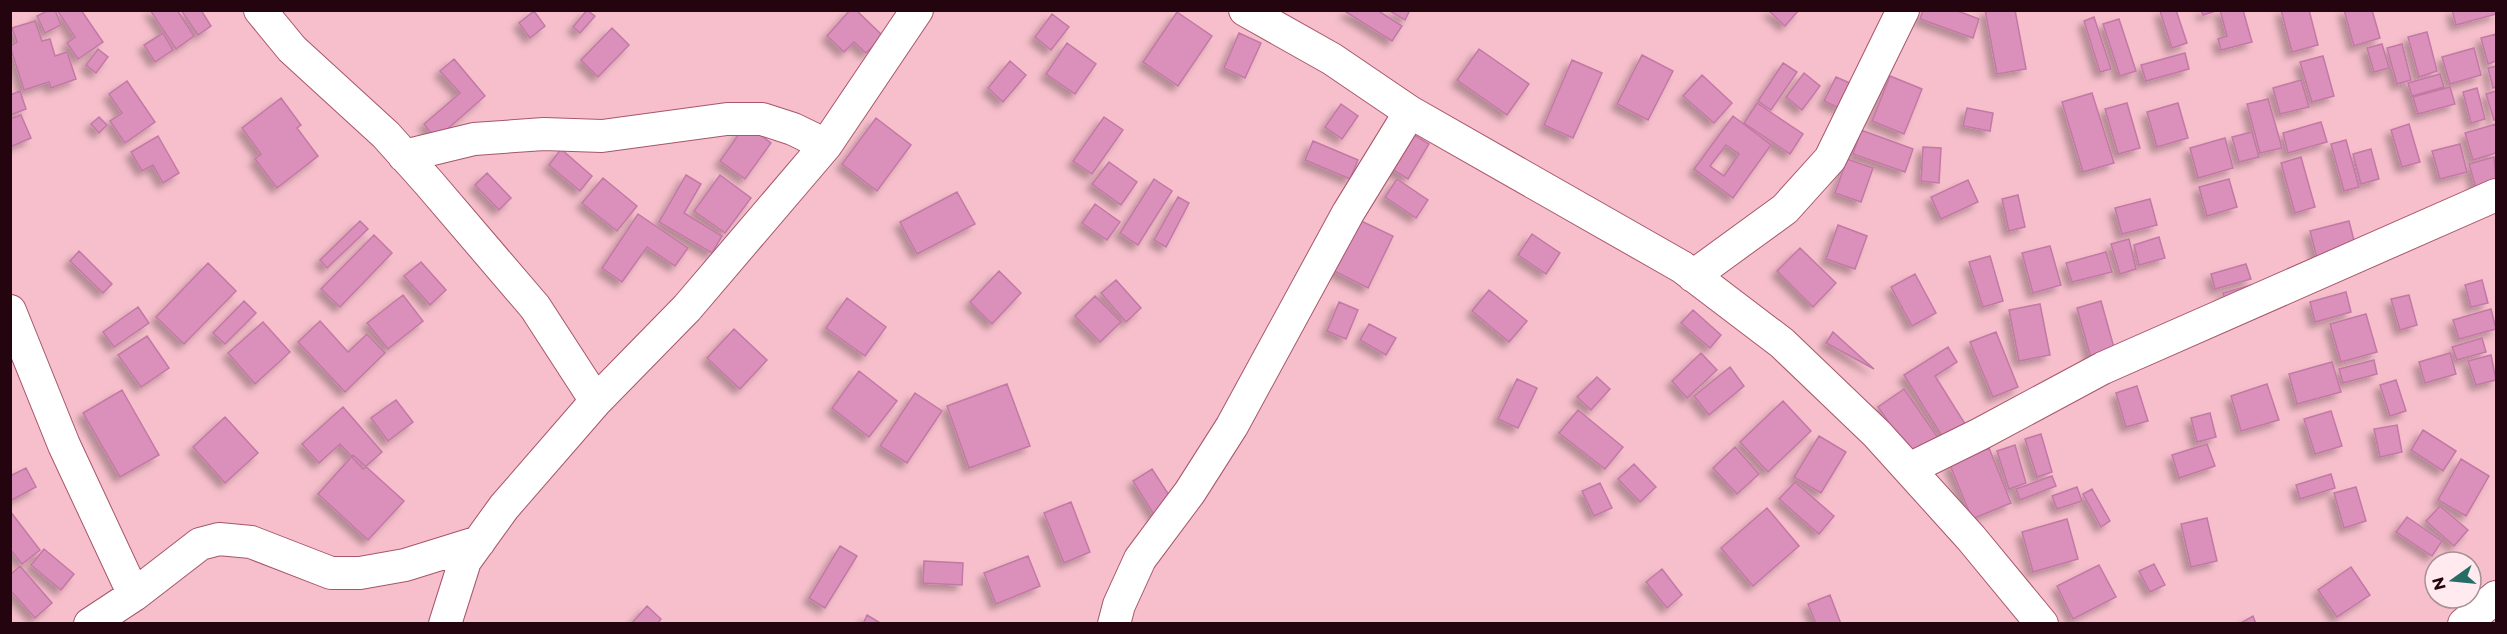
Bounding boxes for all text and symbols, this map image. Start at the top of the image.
north arrow [2423,550,2483,610]
text: N [2428,575,2450,592]

